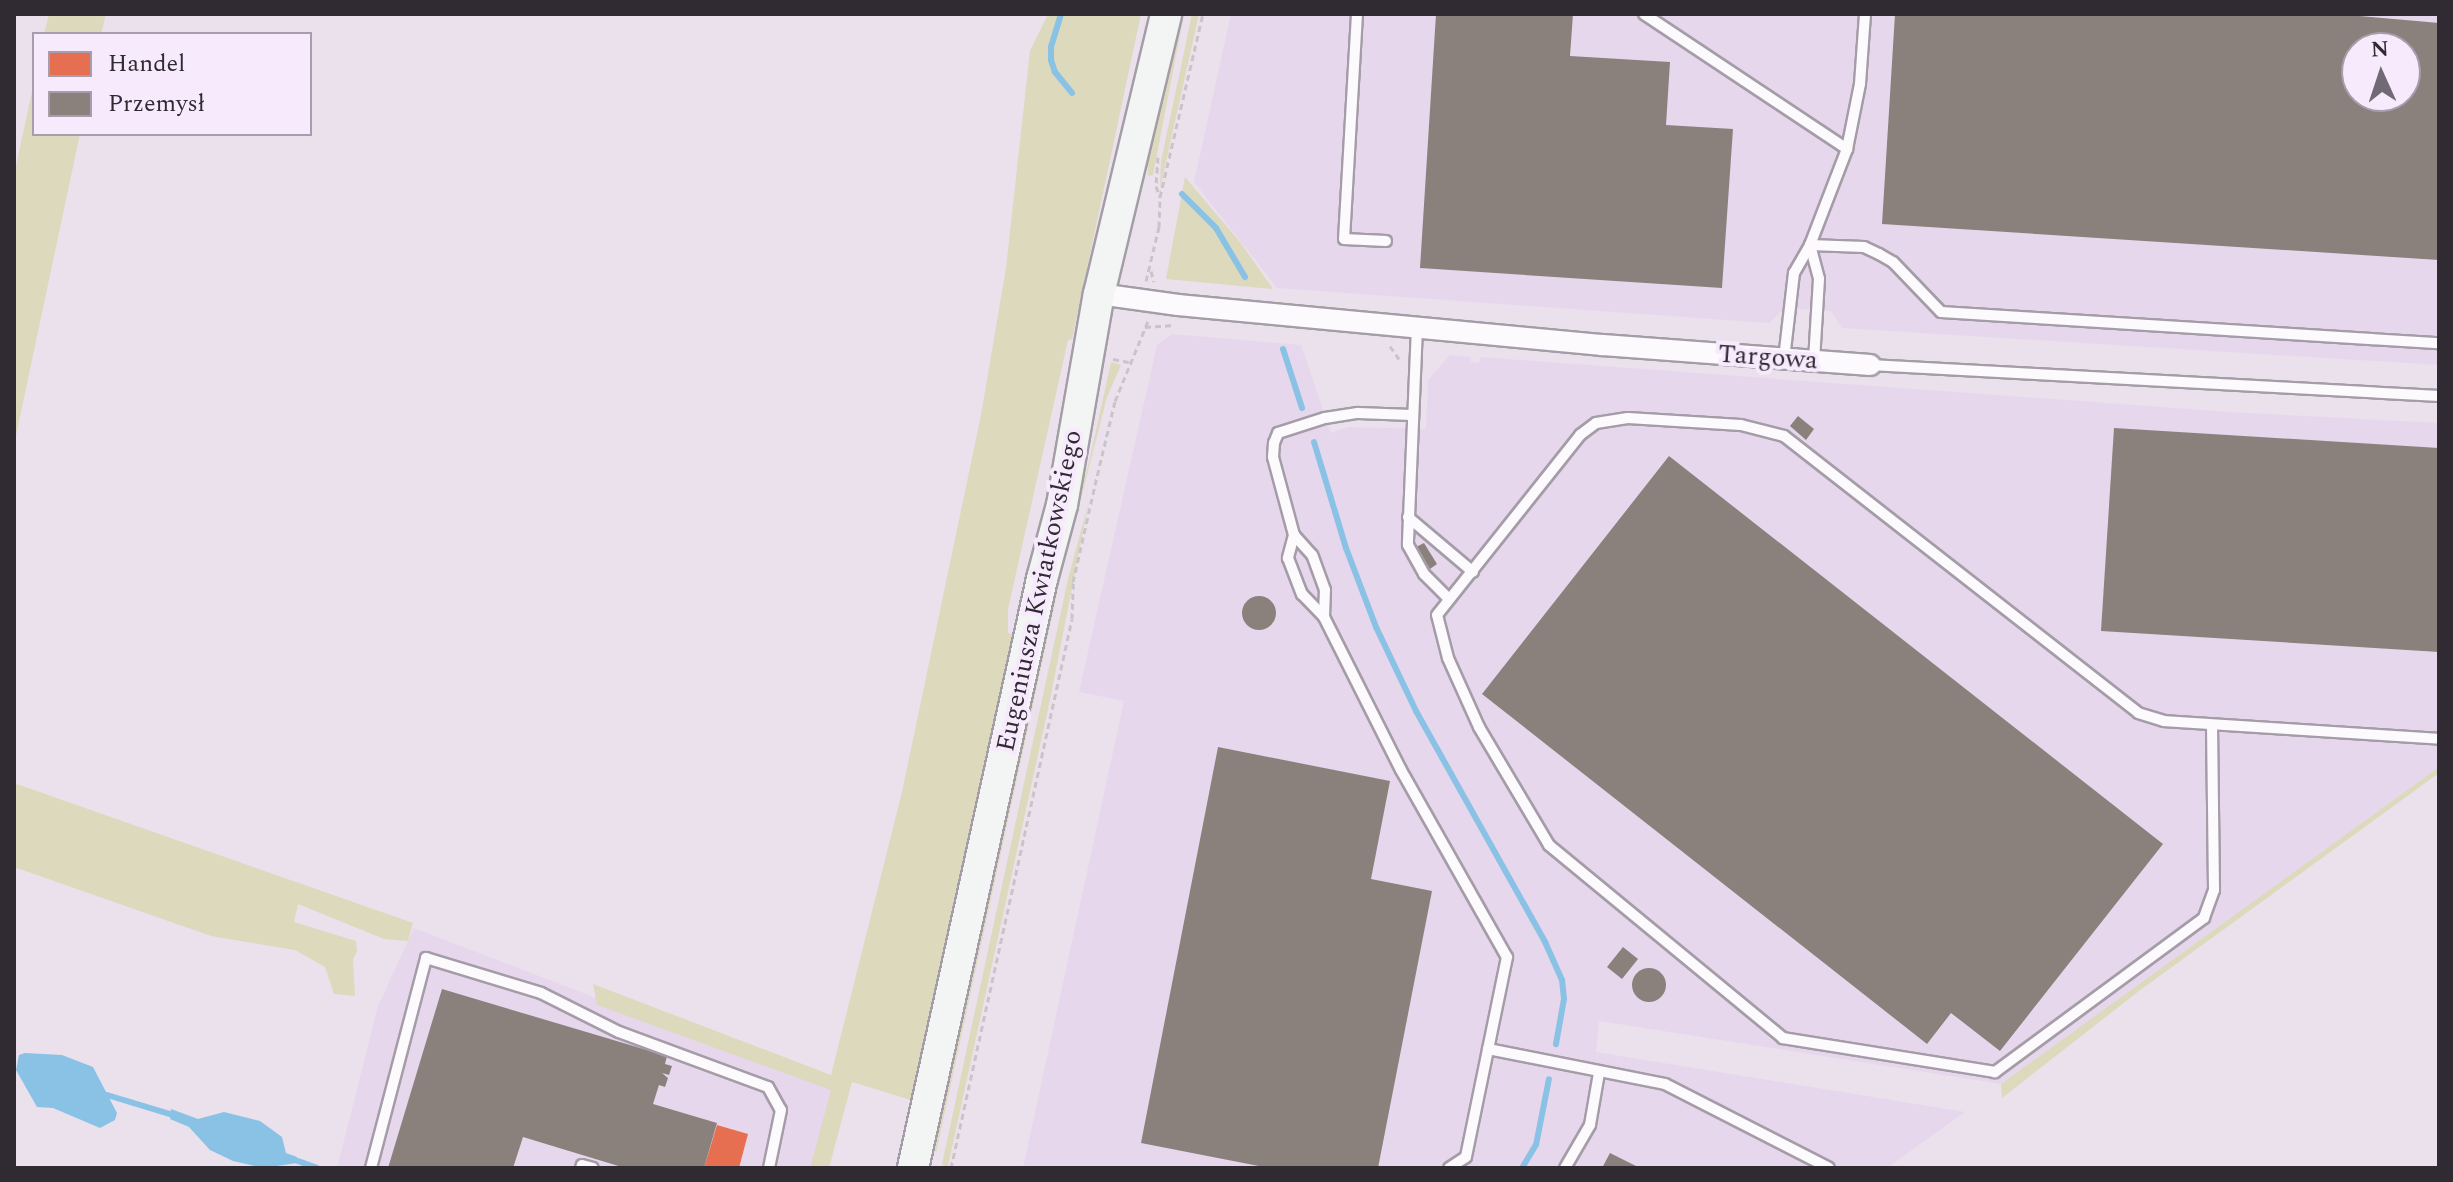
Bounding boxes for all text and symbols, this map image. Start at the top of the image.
legend [32,32,312,136]
north arrow [2341,32,2421,112]
text: N [2370,33,2390,66]
text: Handel [108,46,185,82]
text: Przemysł [108,86,205,122]
street label: Targowa [1717,339,1819,377]
street label: Eugeniusza Kwiatkowskiego [991,427,1089,755]

